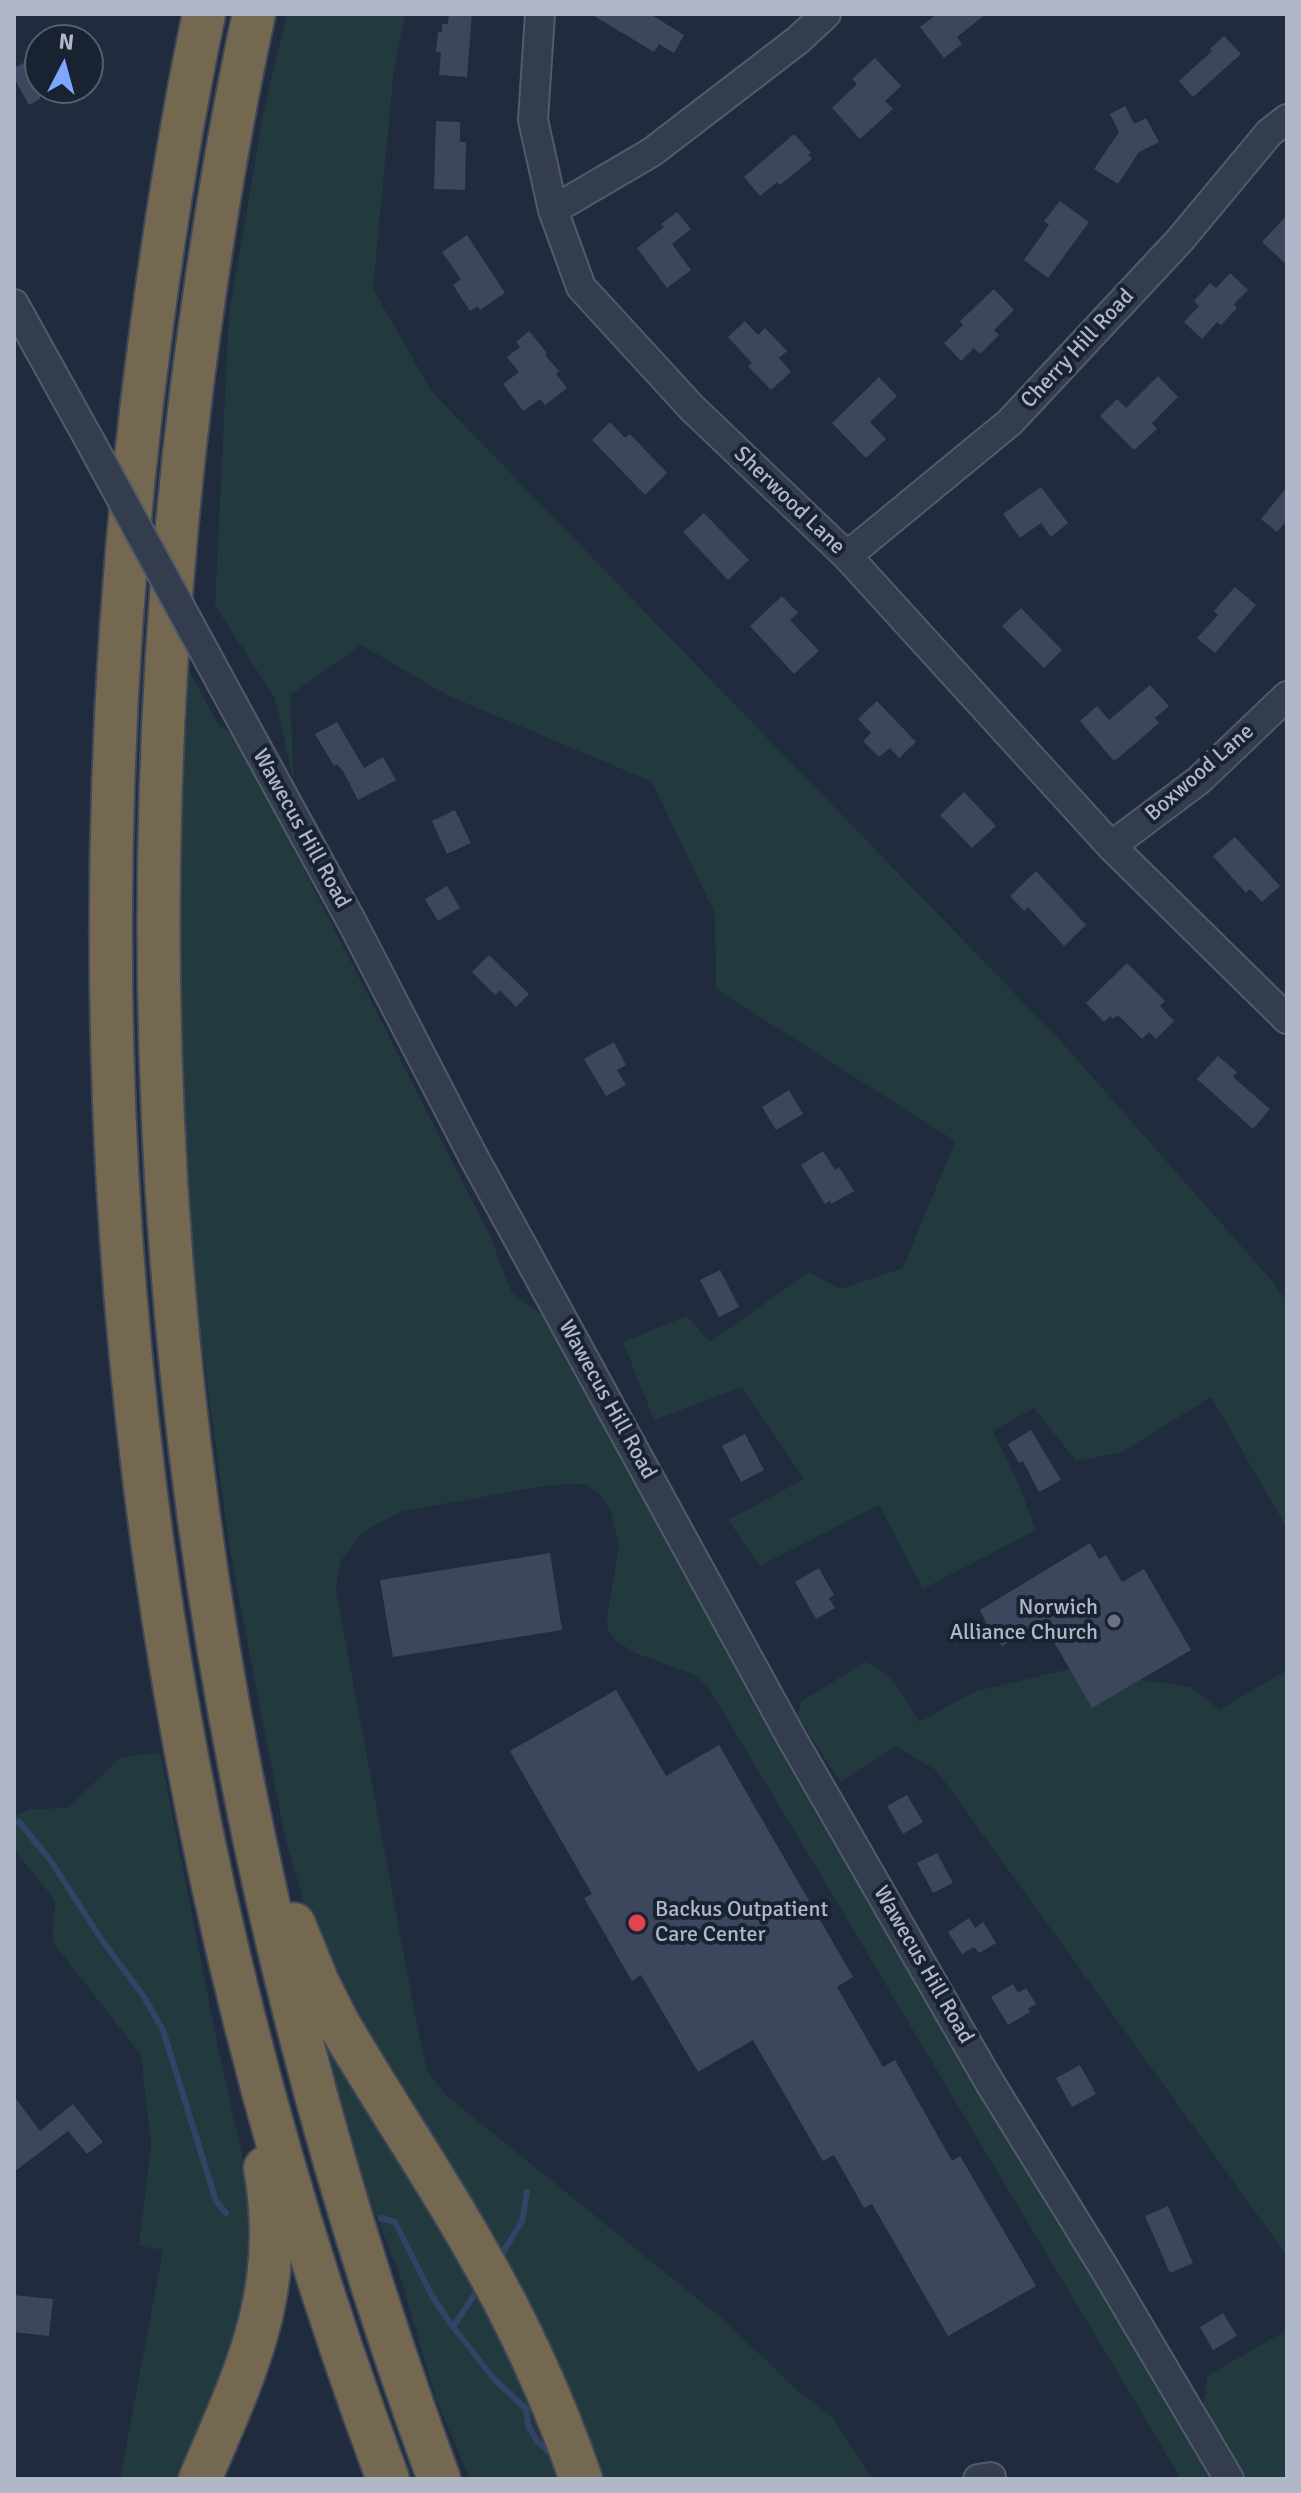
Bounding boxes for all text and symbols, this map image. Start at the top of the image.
north arrow [24,24,104,104]
text: N [57,27,75,56]
street label: Cherry Hill Road [1016,284,1140,414]
street label: Sherwood Lane [728,441,850,561]
street label: Boxwood Lane [1140,719,1260,827]
street label: Wawecus Hill Road [246,745,356,913]
street label: Wawecus Hill Road [552,1316,662,1484]
place label: Norwich Alliance Church [950,1595,1098,1646]
marker: Norwich Alliance Church [1105,1612,1123,1630]
street label: Wawecus Hill Road [867,1881,979,2049]
place label: Backus Outpatient Care Center [655,1897,828,1948]
marker: Backus Outpatient Care Center [626,1912,648,1934]

